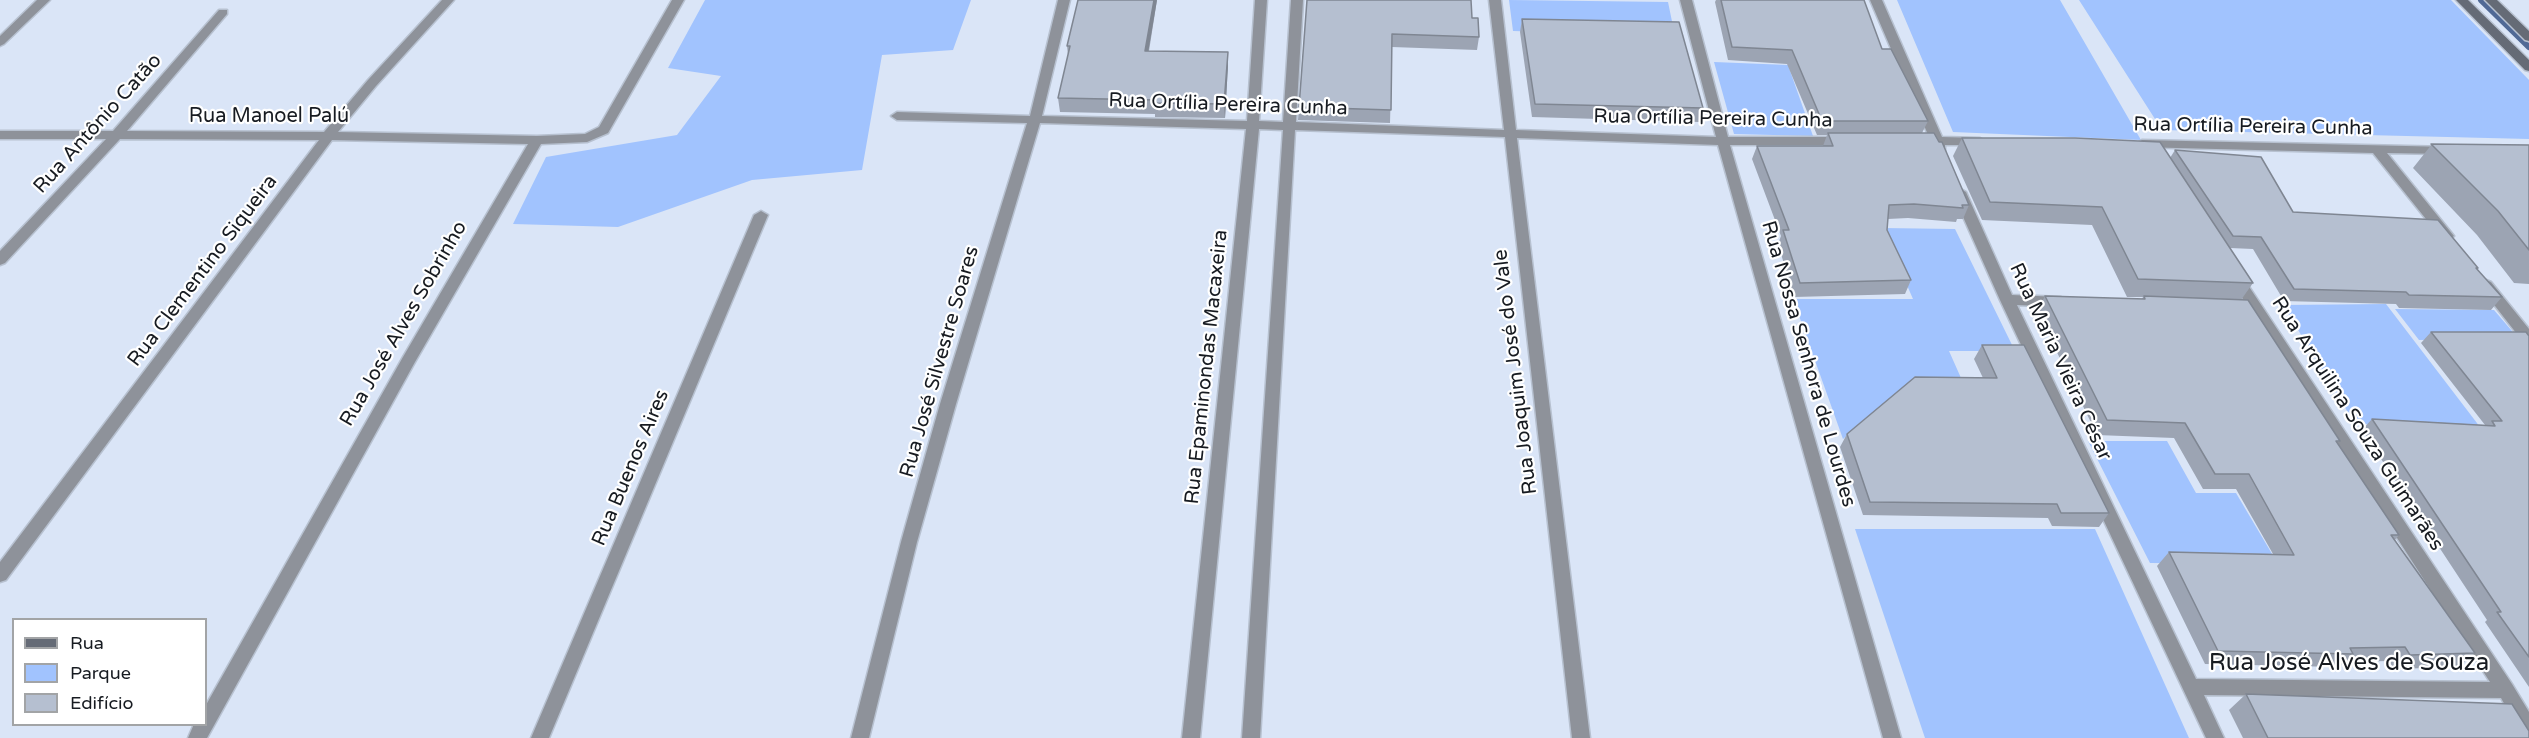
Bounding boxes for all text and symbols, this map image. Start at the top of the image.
street label: Rua Antônio Catão [29,49,167,199]
street label: Rua Ortília Pereira Cunha [1108,89,1348,121]
street label: Rua Manoel Palú [189,105,349,129]
street label: Rua Ortília Pereira Cunha [1593,105,1833,133]
street label: Rua Ortília Pereira Cunha [2133,113,2373,141]
street label: Rua Clementino Siqueira [123,170,283,372]
street label: Rua José Alves Sobrinho [335,217,473,431]
street label: Rua Nossa Senhora de Lourdes [1756,218,1860,510]
street label: Rua Epaminondas Macaxeira [1181,228,1233,506]
street label: Rua José Silvestre Soares [895,244,985,480]
street label: Rua Joaquim José do Vale [1489,248,1543,496]
street label: Rua Maria Vieira César [2004,260,2116,464]
street label: Rua Arquilina Souza Guimarães [2266,292,2448,556]
street label: Rua Buenos Aires [587,386,675,550]
legend [12,618,207,726]
text: Rua [70,632,104,654]
street label: Rua José Alves de Souza [2209,650,2489,678]
text: Parque [70,662,131,684]
text: Edifício [70,692,133,714]

